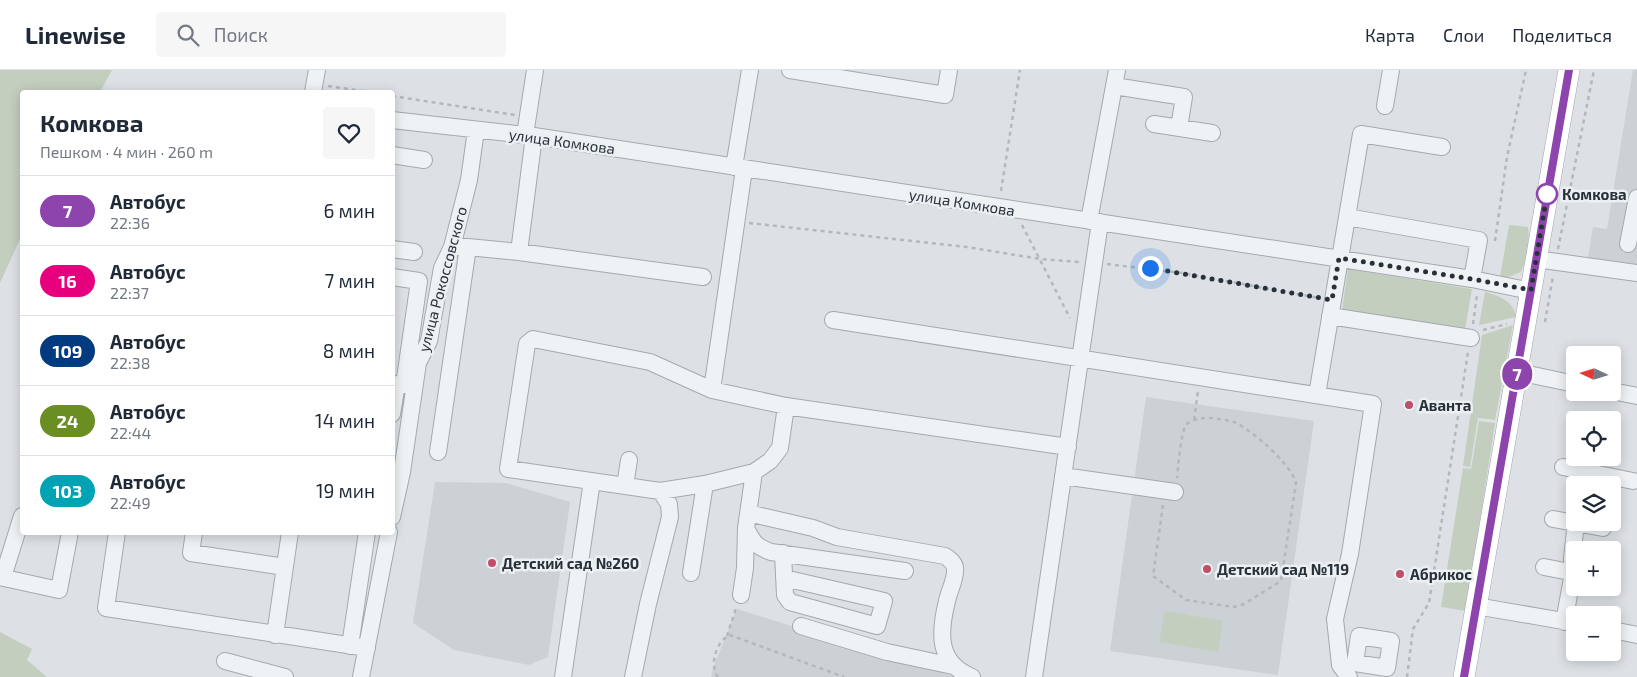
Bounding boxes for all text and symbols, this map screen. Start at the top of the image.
search box [156,12,506,57]
text: Linewise [25,20,126,49]
icon: search [174,21,202,49]
text: Поиск [214,23,268,46]
text: Карта [1365,24,1415,46]
text: Слои [1443,24,1484,46]
text: Поделиться [1512,24,1612,46]
button: heart [323,107,375,159]
text: Комкова [40,108,143,137]
street label: улица Комкова [508,125,616,158]
text: Пешком · 4 мин · 260 m [40,142,213,161]
marker: Комкова [1536,183,1558,205]
street label: улица Комкова [908,185,1016,220]
place label: Комкова [1562,185,1627,203]
text: Автобус [110,190,186,213]
text: 6 мин [323,199,375,222]
text: 7 [63,200,72,222]
street label: улица Рокоссовского [414,204,471,354]
text: 22:36 [110,213,150,232]
your location [1138,256,1163,281]
text: Автобус [110,260,186,283]
text: 7 мин [325,269,375,292]
text: 16 [58,270,77,292]
text: 22:37 [110,283,149,302]
text: Автобус [110,330,186,353]
text: 8 мин [323,339,375,362]
text: 109 [53,340,82,362]
north arrow [1566,346,1621,401]
map controls [1566,346,1621,661]
text: 22:38 [110,353,150,372]
line badge: 7 [1501,358,1533,390]
text: 7 [1512,363,1522,385]
place label: Аванта [1419,396,1471,414]
marker: Аванта [1403,399,1415,411]
text: Автобус [110,400,186,423]
text: 14 мин [315,409,375,432]
text: 24 [57,410,78,432]
button: locate [1566,411,1621,466]
text: 22:44 [110,423,151,442]
text: Автобус [110,470,186,493]
button: layers [1566,476,1621,531]
text: 19 мин [316,479,375,502]
text: 103 [53,480,82,502]
text: 22:49 [110,493,151,512]
button: + [1566,541,1621,596]
place label: Детский сад №260 [502,554,639,572]
marker: Детский сад №260 [486,557,498,569]
place label: Детский сад №119 [1217,560,1349,578]
marker: Детский сад №119 [1201,563,1213,575]
place label: Абрикос [1410,565,1472,583]
marker: Абрикос [1394,568,1406,580]
button: − [1566,606,1621,661]

